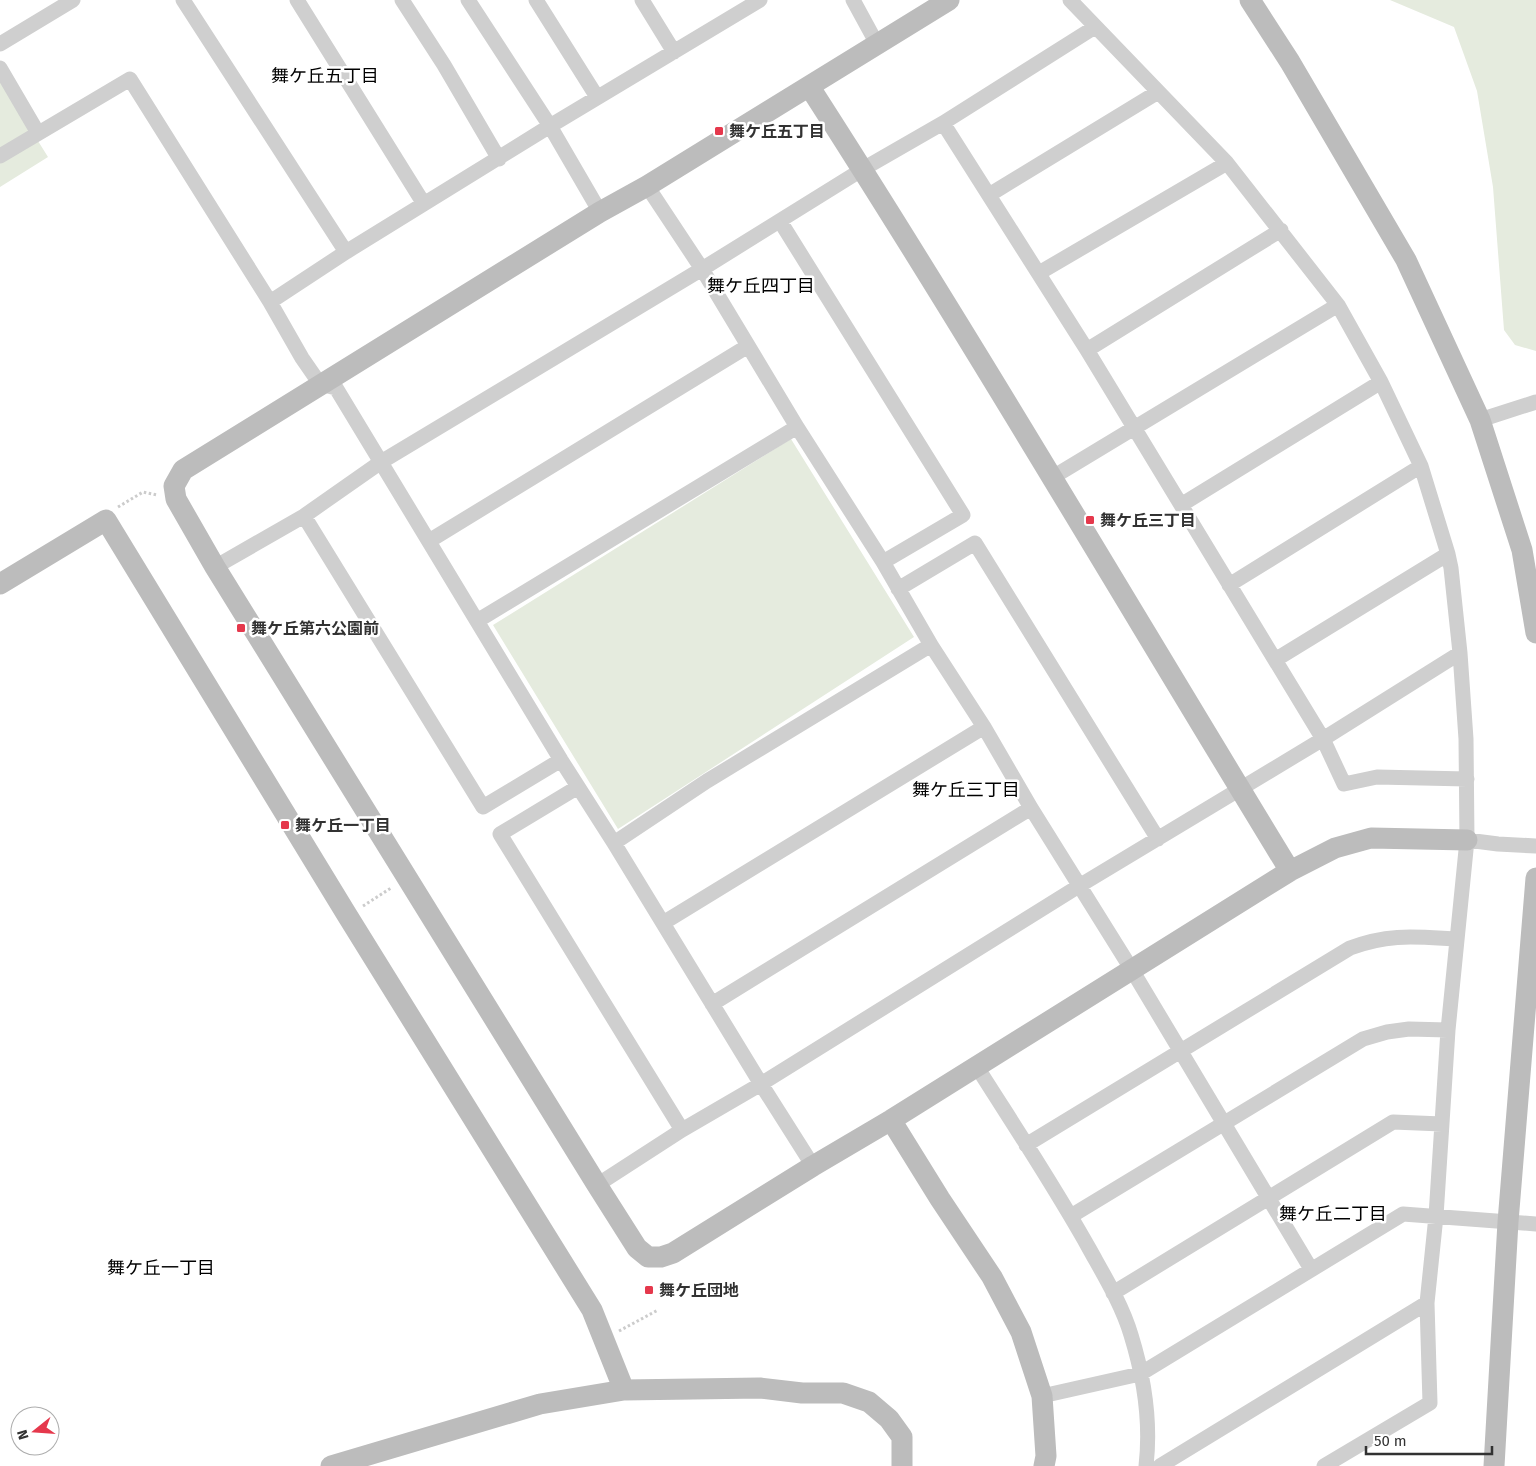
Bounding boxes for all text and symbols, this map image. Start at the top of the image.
district label: 舞ケ丘五丁目 [271,65,379,87]
place label: 舞ケ丘五丁目 [729,122,825,141]
marker: 舞ケ丘五丁目 [713,125,725,137]
district label: 舞ケ丘四丁目 [707,275,815,297]
place label: 舞ケ丘三丁目 [1100,511,1196,530]
marker: 舞ケ丘三丁目 [1084,514,1096,526]
place label: 舞ケ丘第六公園前 [251,619,379,638]
marker: 舞ケ丘第六公園前 [235,622,247,634]
district label: 舞ケ丘三丁目 [912,779,1020,801]
place label: 舞ケ丘一丁目 [295,816,391,835]
marker: 舞ケ丘一丁目 [279,819,291,831]
district label: 舞ケ丘二丁目 [1279,1203,1387,1225]
district label: 舞ケ丘一丁目 [107,1257,215,1279]
place label: 舞ケ丘団地 [659,1281,739,1300]
marker: 舞ケ丘団地 [643,1284,655,1296]
north arrow [10,1406,60,1456]
scale bar [1366,1424,1492,1456]
text: N [14,1428,33,1442]
text: 50 m [1374,1432,1407,1450]

